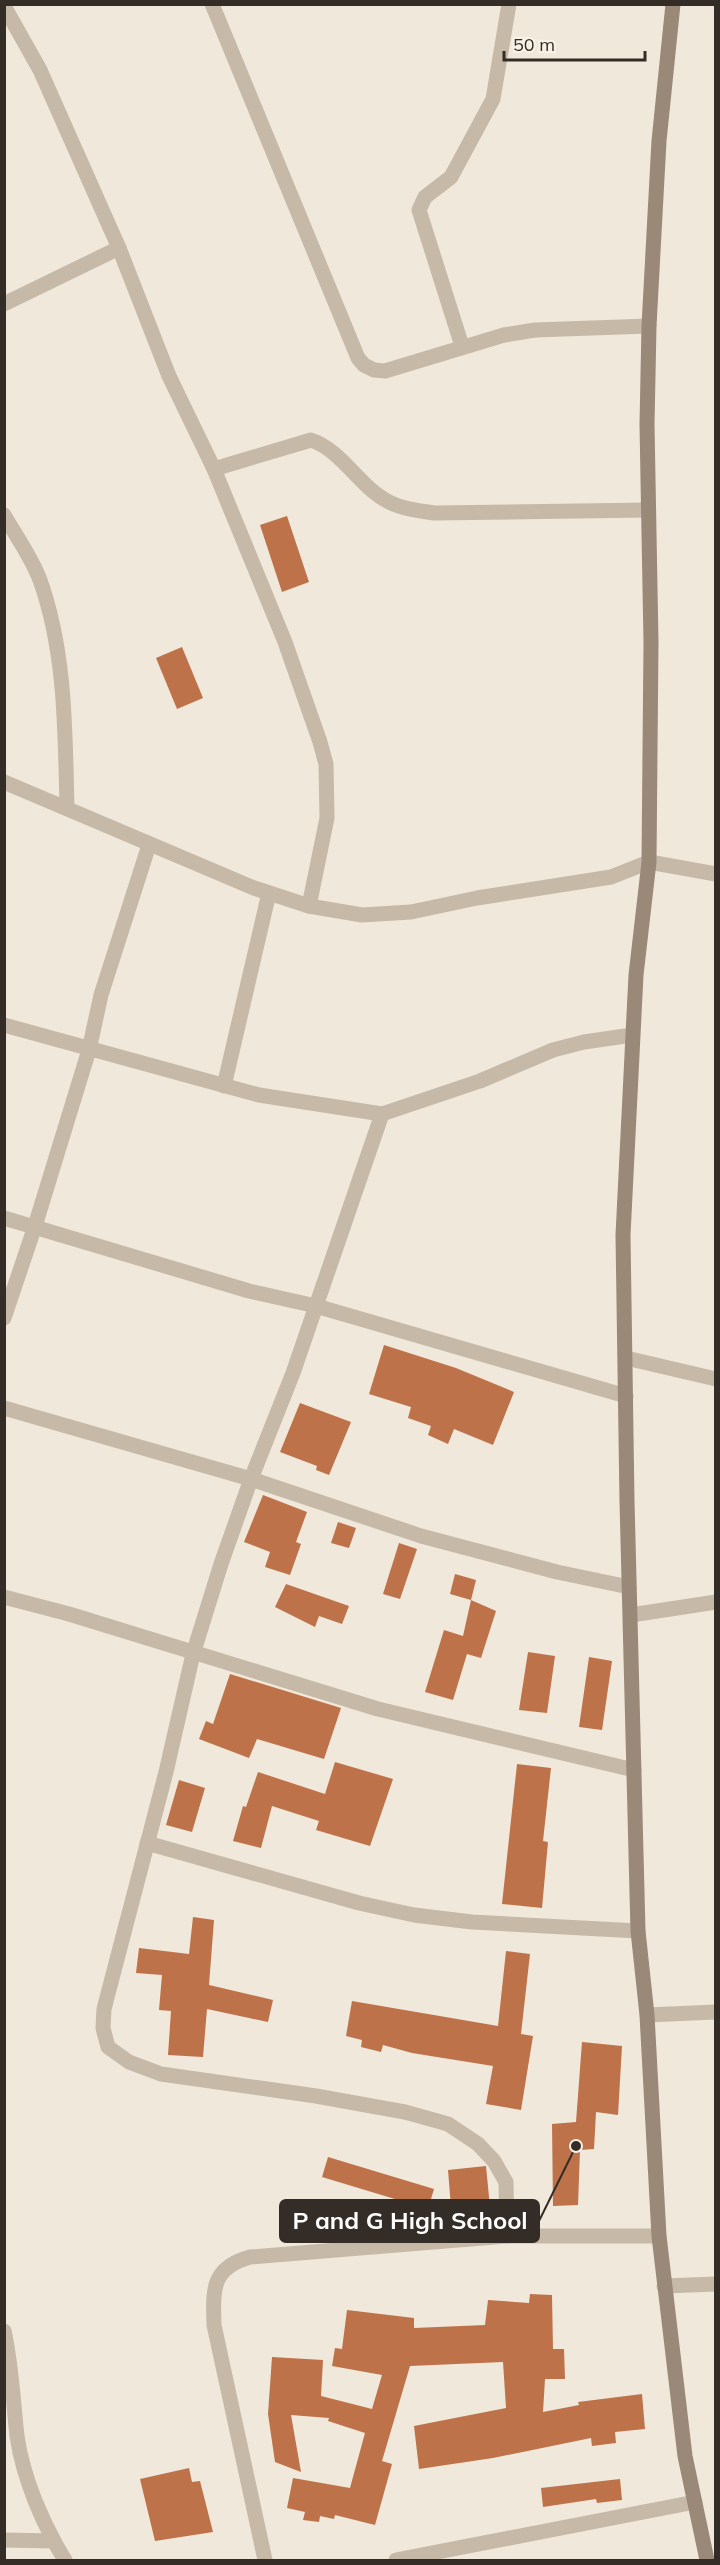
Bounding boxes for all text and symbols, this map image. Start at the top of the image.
scale bar [504,24,645,62]
text: 50 m [513,33,555,56]
callout: P and G High School [280,2200,539,2242]
text: P and G High School [292,2205,528,2235]

